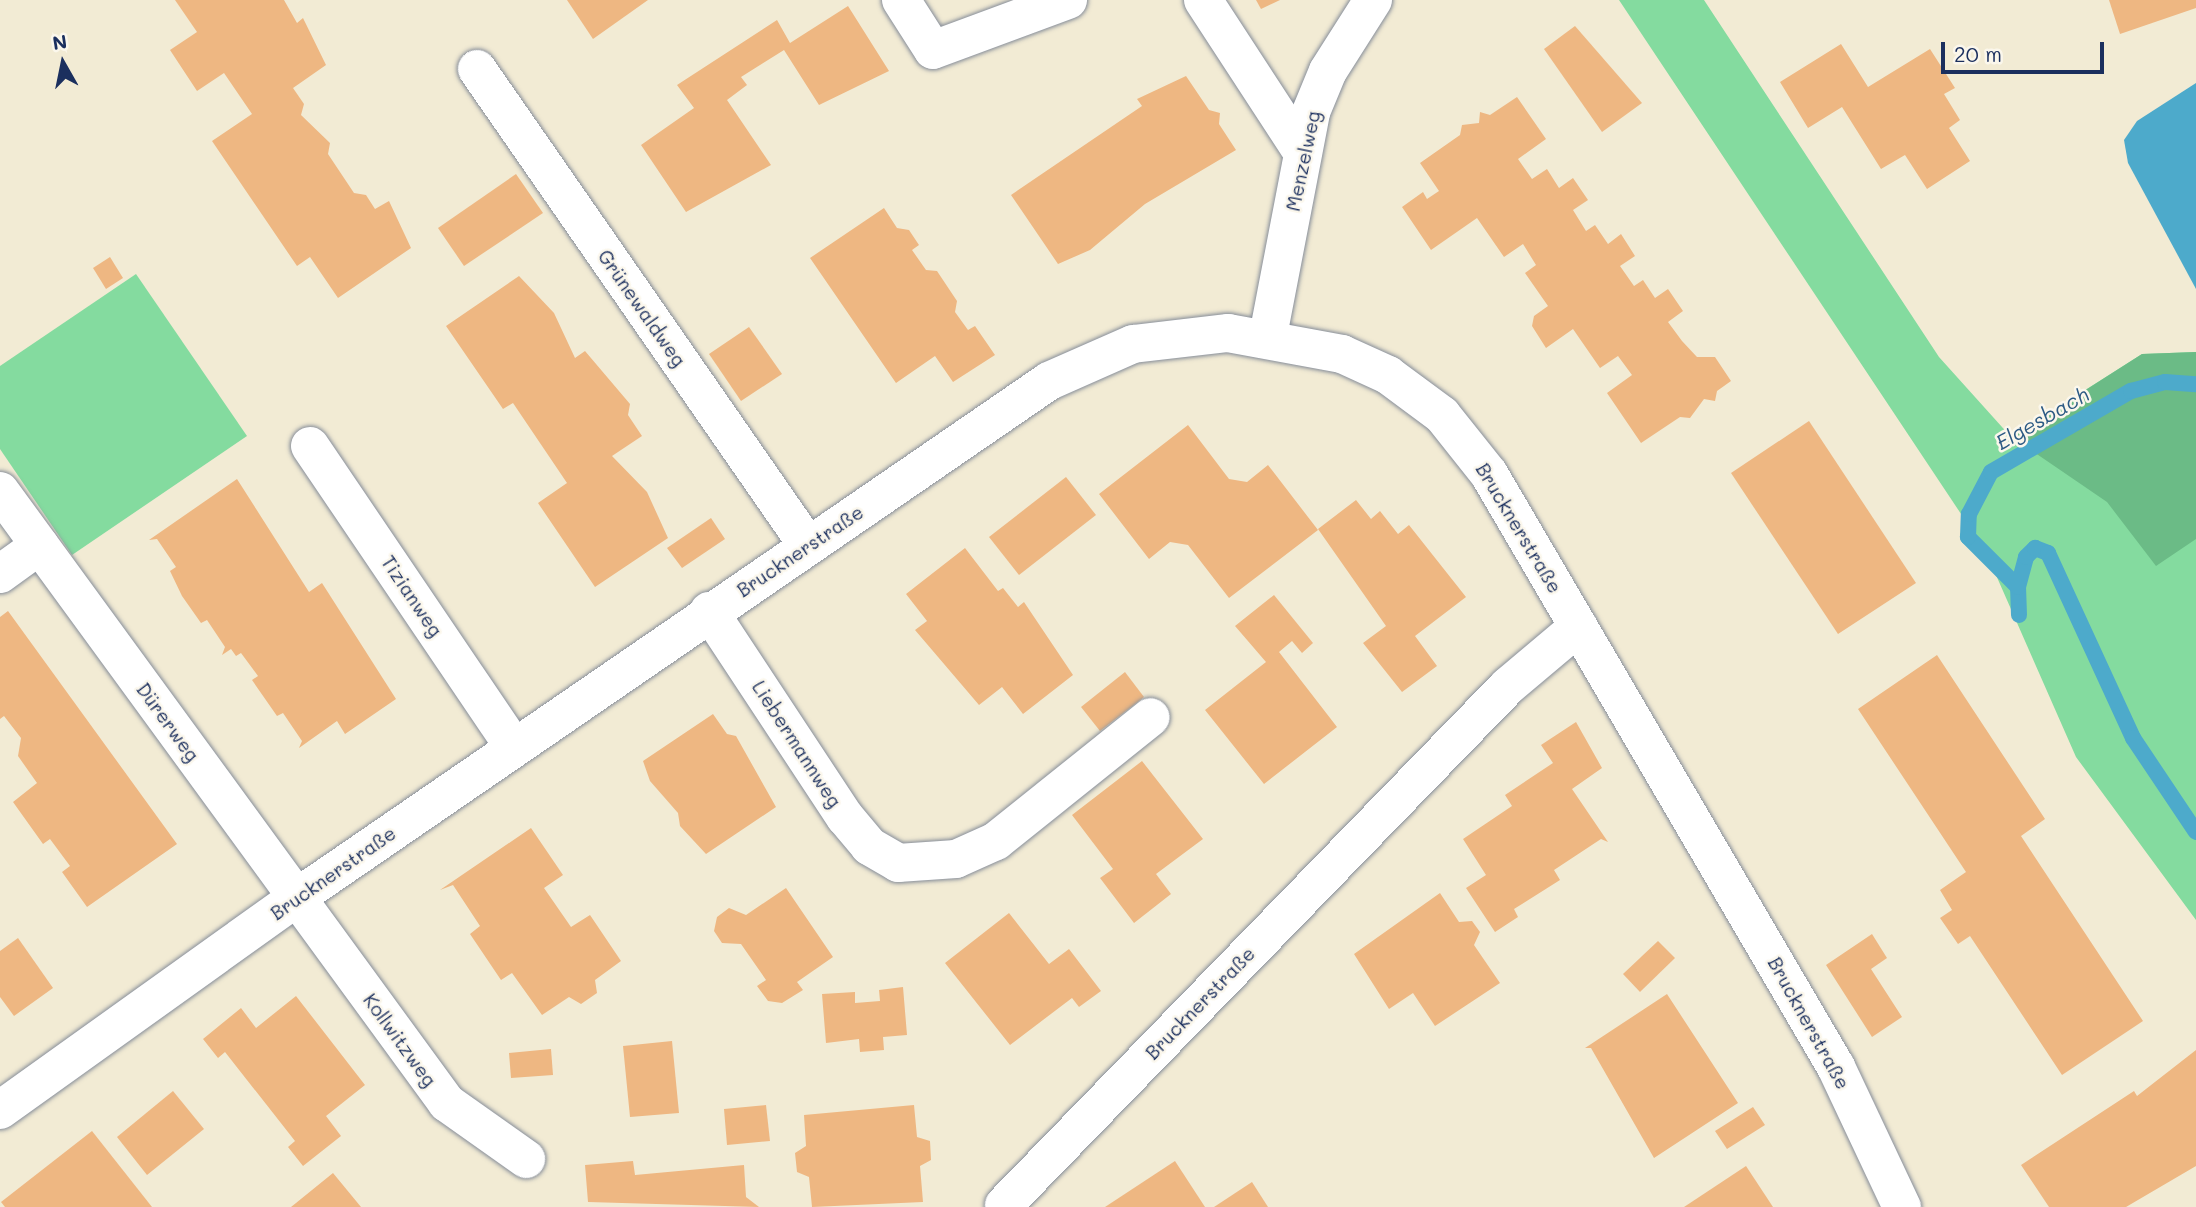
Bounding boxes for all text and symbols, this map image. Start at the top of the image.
north arrow [28,28,98,98]
text: N [51,28,69,55]
scale bar [1944,28,2107,72]
text: 20 m [1954,40,2002,67]
street label: Menzelweg [1281,109,1325,213]
street label: Grünewaldweg [593,245,691,371]
water label: Elgesbach [1991,381,2093,455]
street label: Brucknerstraße [1471,459,1567,597]
street label: Brucknerstraße [732,500,868,602]
street label: Tizianweg [377,551,447,641]
street label: Liebermannweg [748,676,846,812]
street label: Dürerweg [132,678,204,766]
street label: Brucknerstraße [266,821,400,925]
street label: Brucknerstraße [1141,942,1259,1064]
street label: Brucknerstraße [1763,953,1855,1093]
street label: Kollwitzweg [359,989,441,1091]

